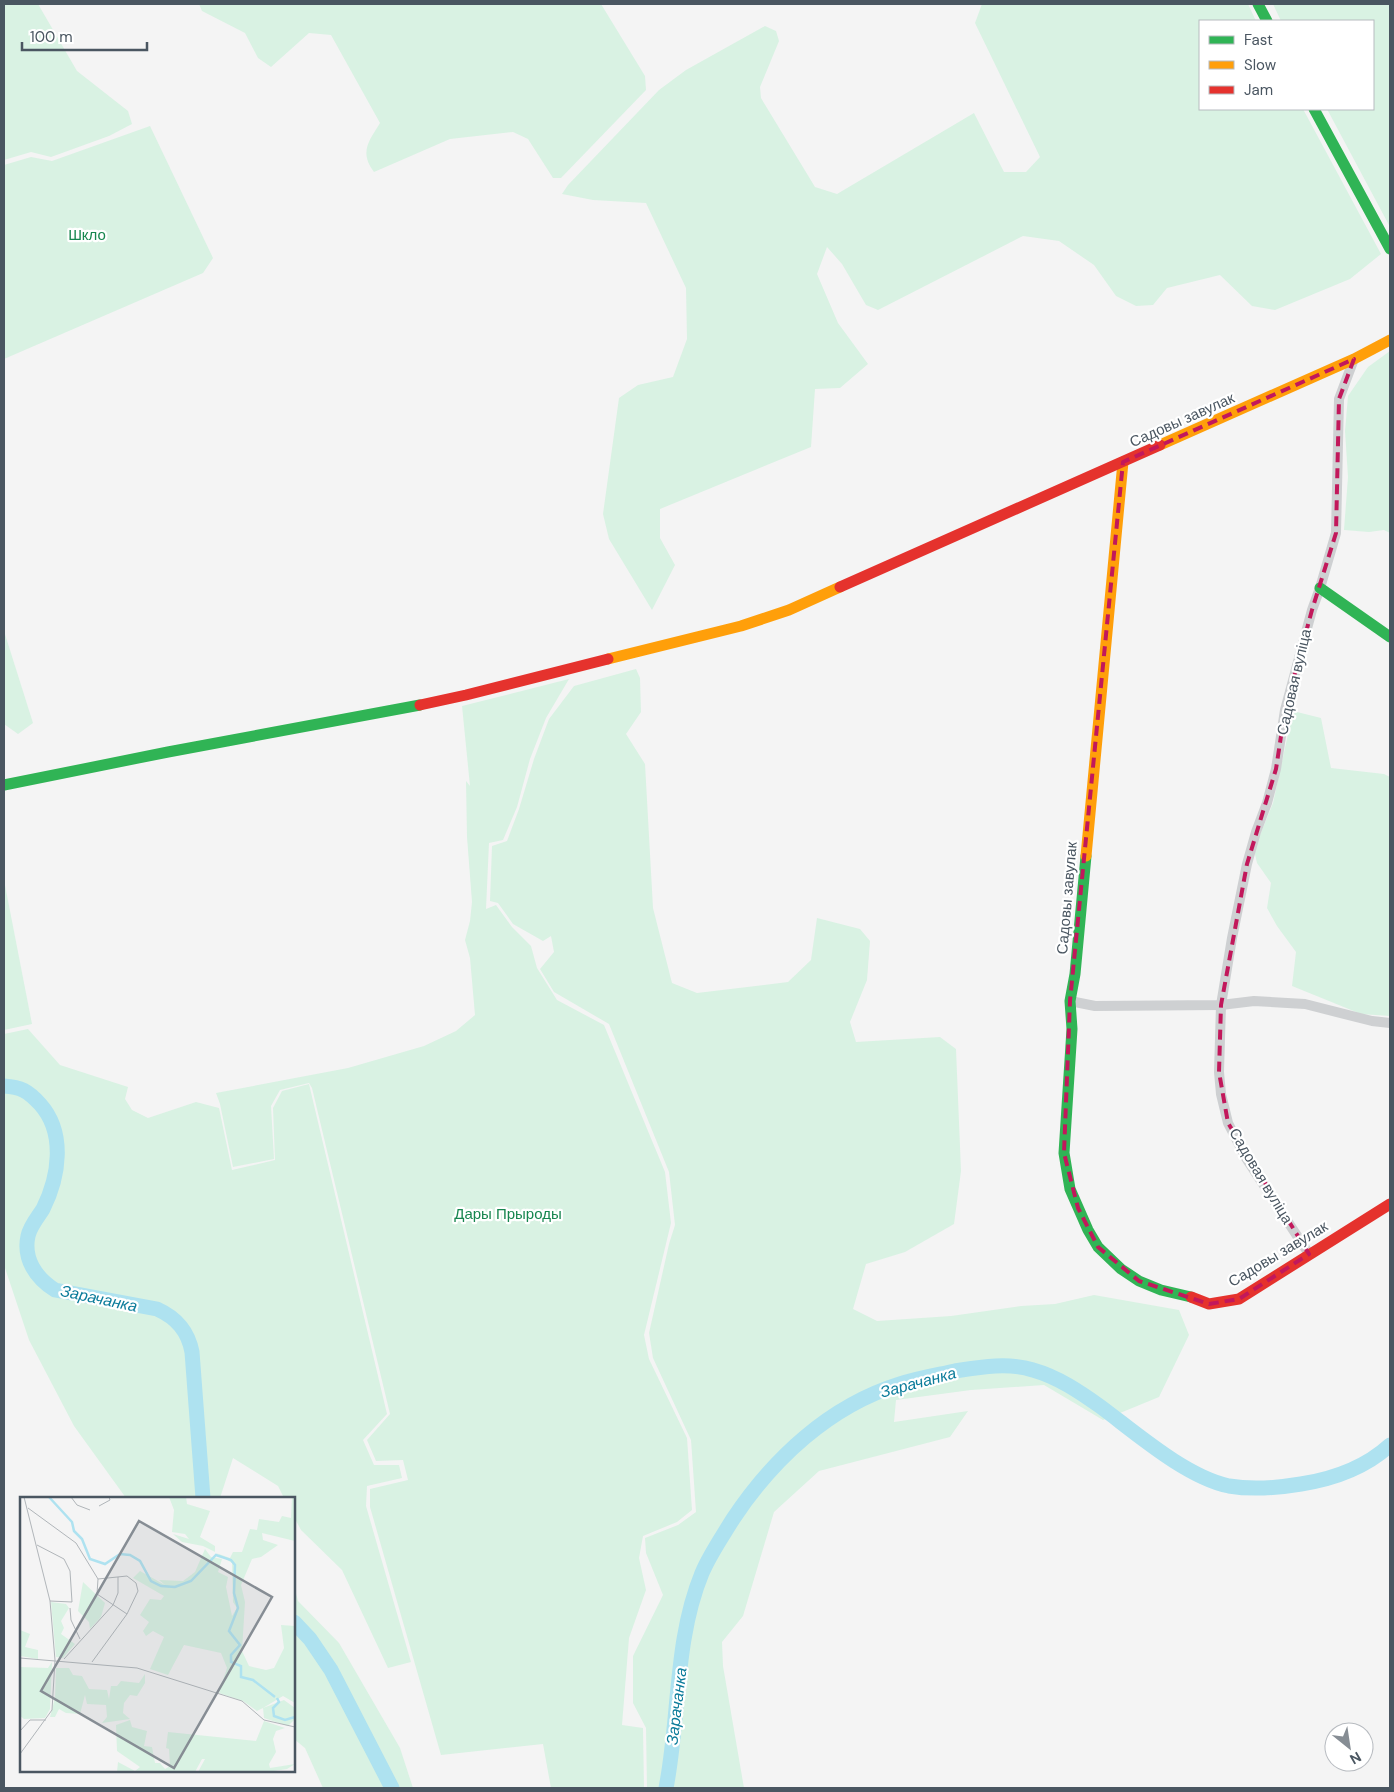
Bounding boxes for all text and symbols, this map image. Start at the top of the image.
scale bar [22,20,148,52]
legend [1199,20,1374,110]
text: 100 m [30,27,73,47]
text: Fast [1244,30,1273,50]
text: Slow [1244,55,1277,75]
text: Jam [1244,80,1273,100]
park label: Шкло [68,225,106,245]
street label: Садовы завулак [1126,388,1238,452]
street label: Садовая вуліца [1272,626,1316,737]
street label: Садовы завулак [1052,840,1082,955]
street label: Садовая вуліца [1224,1124,1298,1228]
park label: Дары Прыроды [454,1204,562,1224]
street label: Садовы завулак [1224,1216,1332,1292]
water label: Зарачанка [59,1280,139,1317]
water label: Зарачанка [878,1362,959,1403]
inset map [20,1497,295,1772]
water label: Зарачанка [661,1666,692,1746]
north arrow [1324,1722,1374,1772]
text: N [1347,1748,1364,1769]

